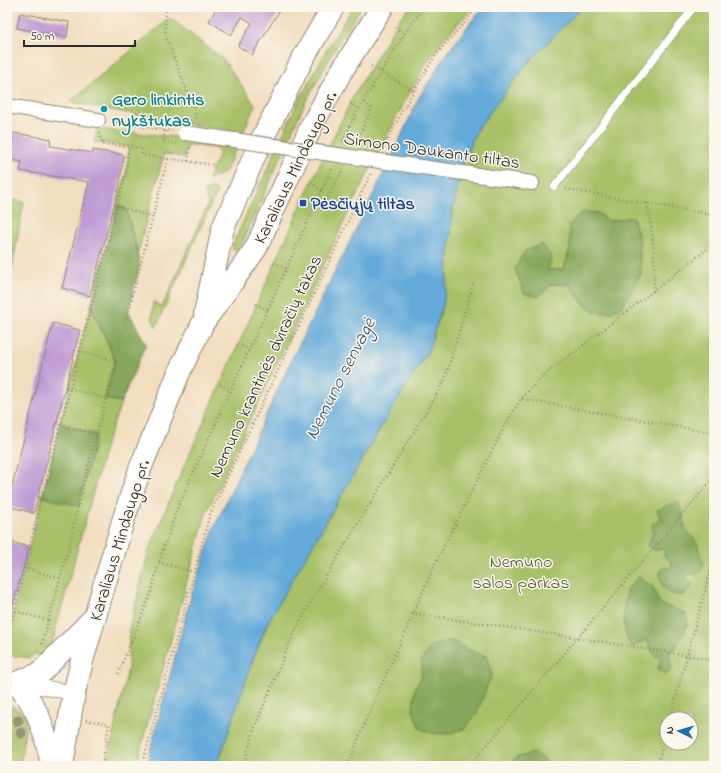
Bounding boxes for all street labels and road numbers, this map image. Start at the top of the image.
street label: Karaliaus Mindaugo pr. [248,86,346,249]
street label: Simono Daukanto tiltas [342,127,522,177]
street label: Nemuno krantinės dviračių takas [204,251,330,483]
street label: Karaliaus Mindaugo pr. [84,456,159,625]

